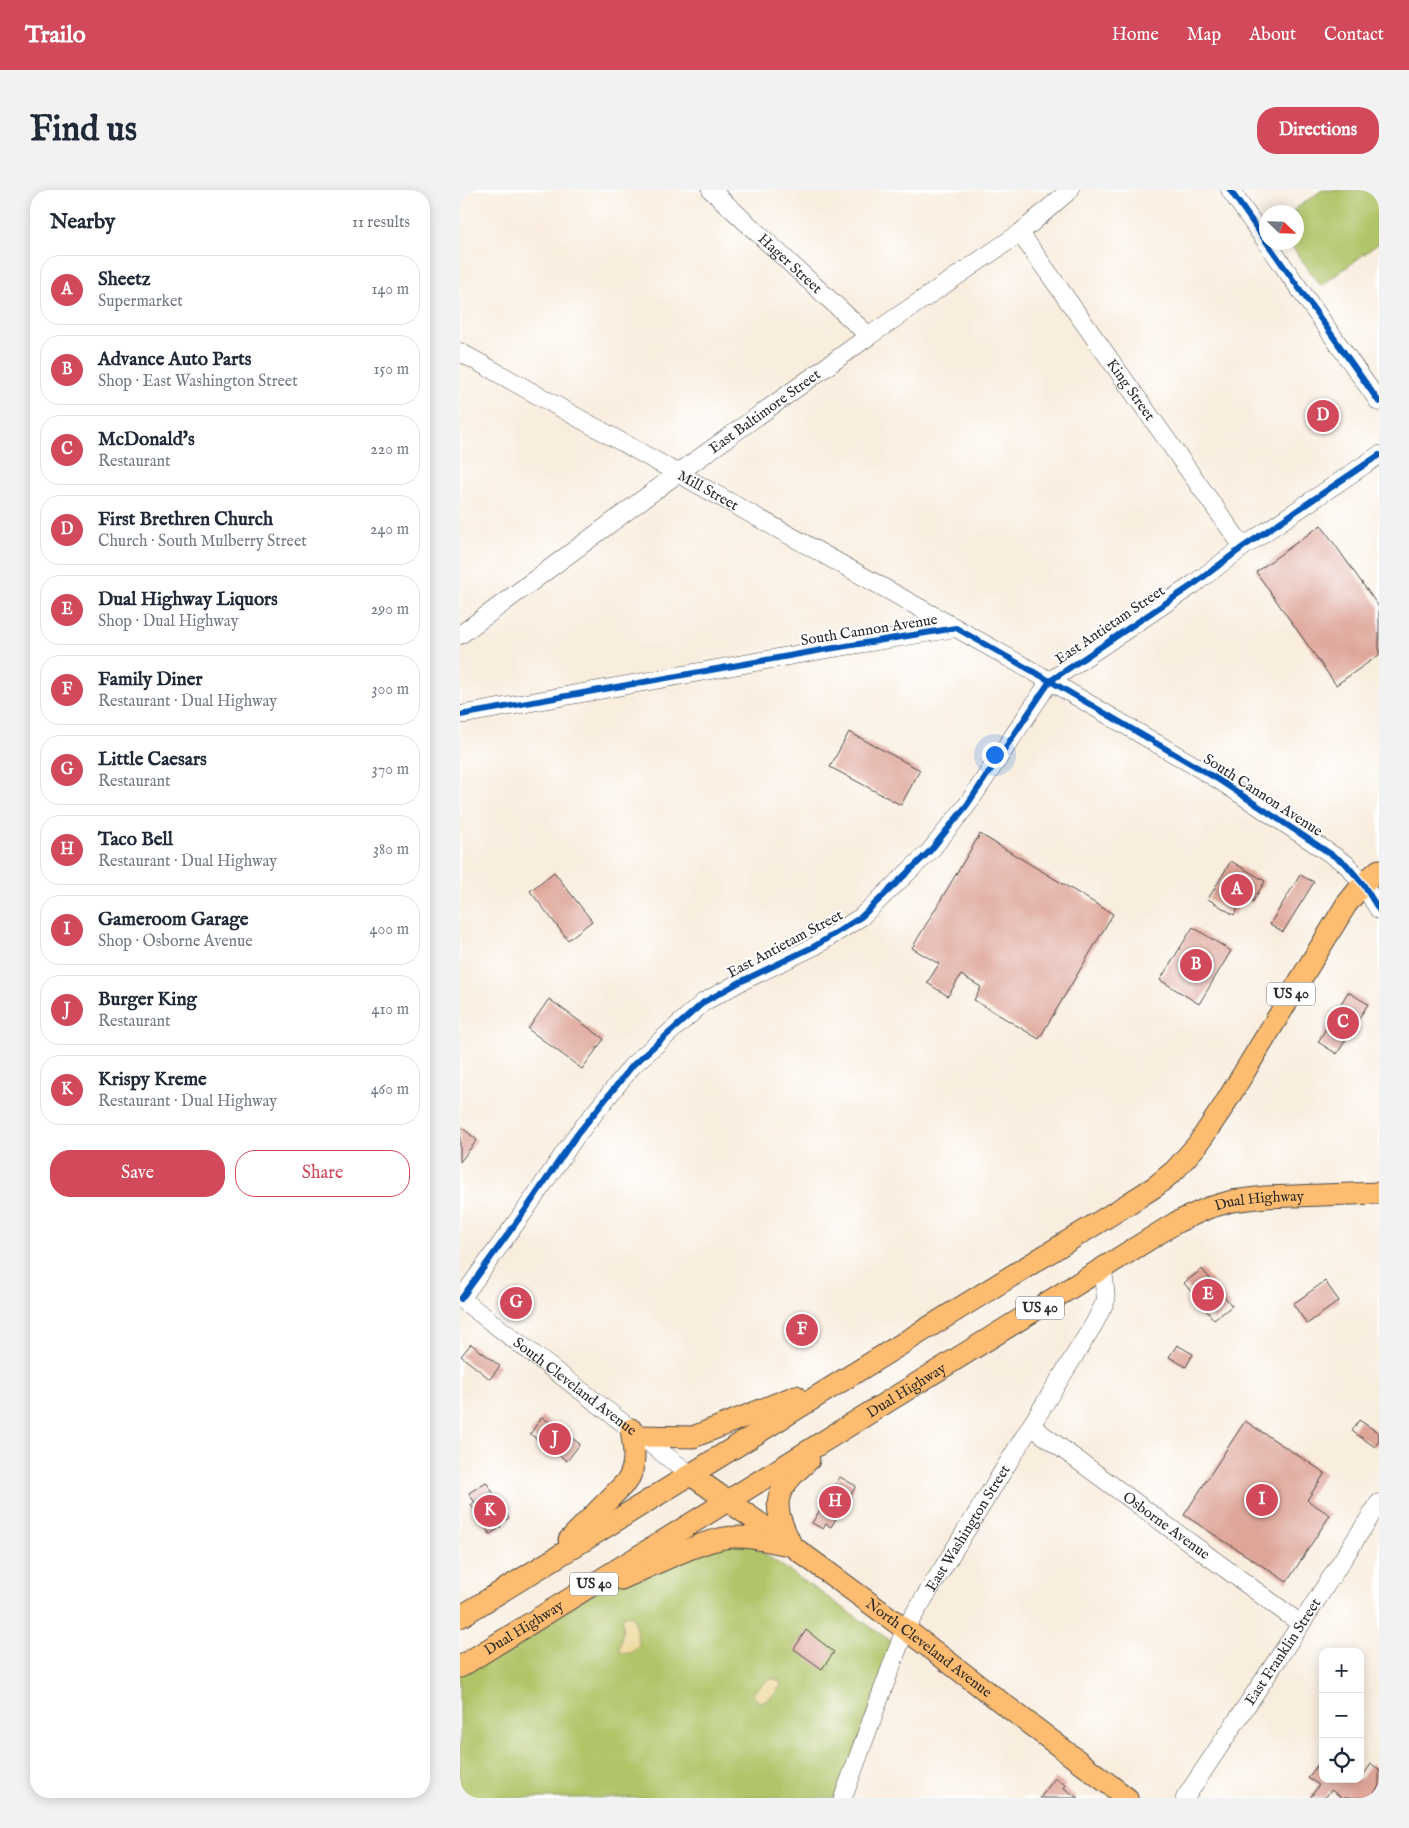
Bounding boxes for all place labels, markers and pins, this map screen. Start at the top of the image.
pin: D [1307,397,1339,435]
pin: A [1221,871,1253,909]
pin: B [1180,946,1212,984]
pin: C [1327,1004,1359,1042]
pin: E [1192,1276,1224,1314]
pin: G [500,1284,532,1322]
pin: F [786,1311,818,1349]
pin: J [539,1420,571,1458]
pin: I [1246,1481,1278,1519]
pin: H [819,1483,851,1521]
pin: K [474,1492,506,1530]

